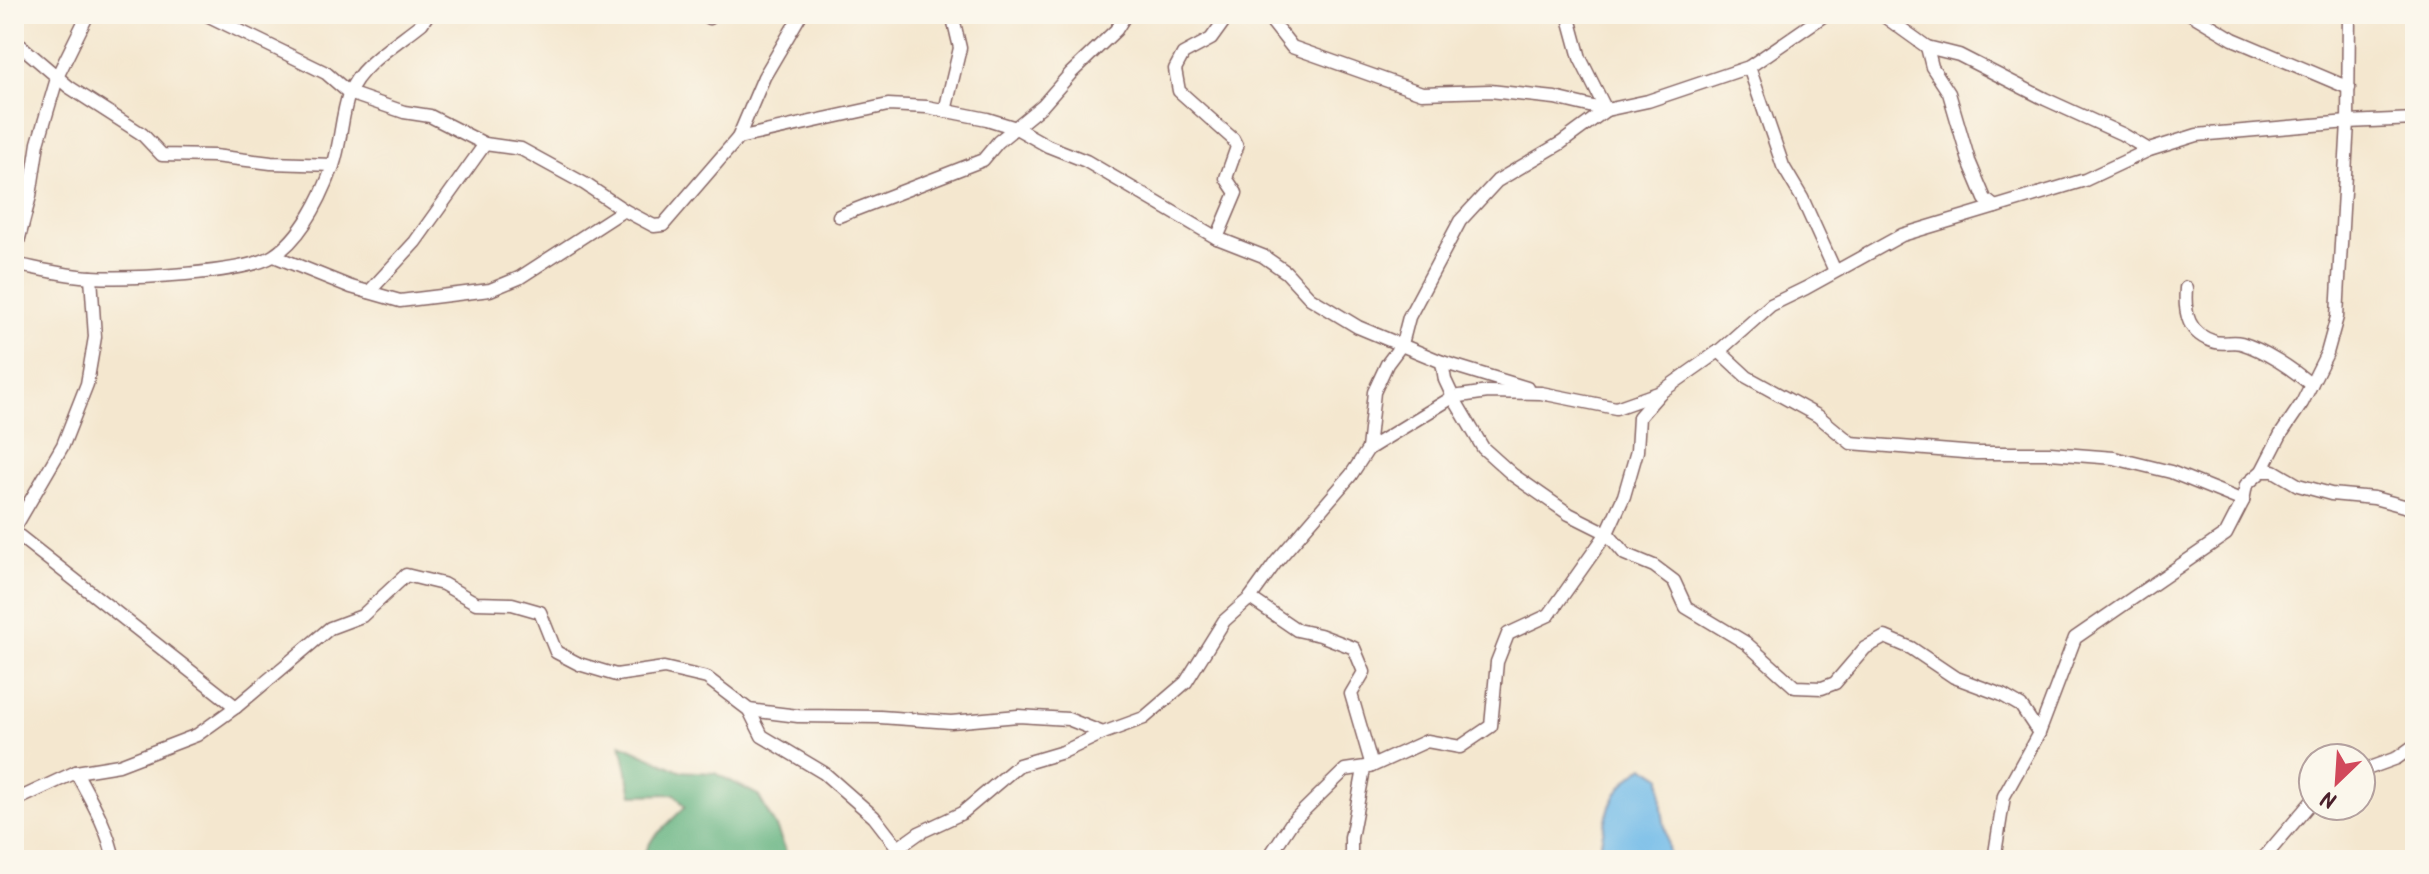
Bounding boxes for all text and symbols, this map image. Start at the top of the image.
north arrow [2297,742,2377,822]
text: N [2316,779,2343,817]

